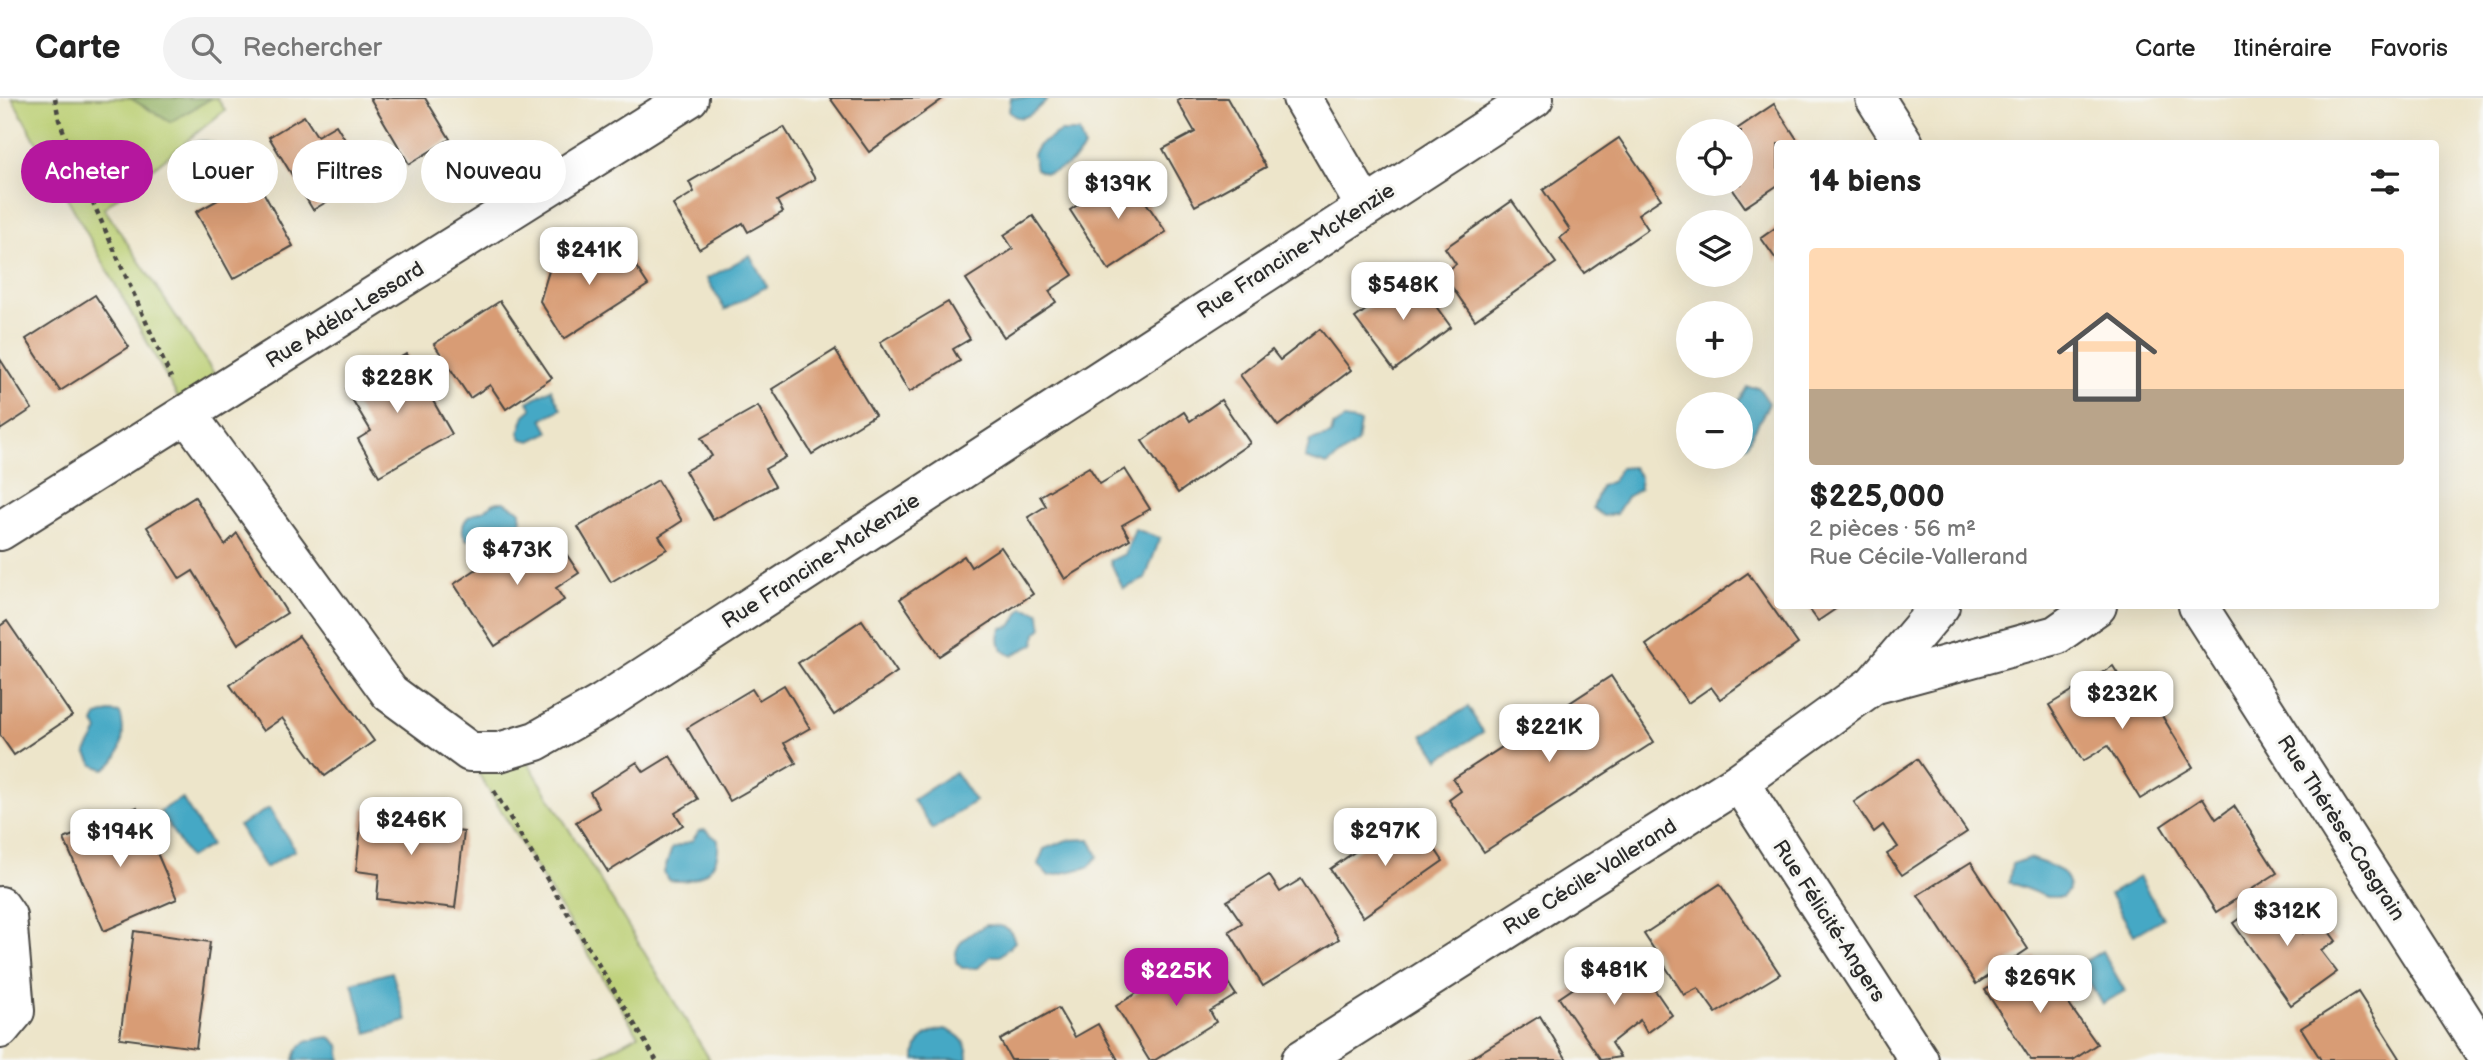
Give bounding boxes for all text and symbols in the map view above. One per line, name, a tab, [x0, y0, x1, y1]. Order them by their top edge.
search box	[163, 17, 653, 80]
text: Carte	[35, 28, 121, 68]
icon: search	[187, 29, 225, 67]
text: Rechercher	[243, 33, 382, 64]
text: Carte	[2135, 34, 2196, 63]
text: Itinéraire	[2234, 34, 2332, 63]
text: Favoris	[2370, 34, 2448, 63]
map controls	[1676, 119, 1753, 469]
button: locate	[1676, 119, 1753, 196]
chip: Acheter	[21, 140, 153, 203]
chip: Louer	[167, 140, 278, 203]
chip: Filtres	[292, 140, 407, 203]
chip: Nouveau	[421, 140, 566, 203]
pin: $139K	[1069, 162, 1167, 221]
icon: filters	[2366, 163, 2404, 201]
text: 14 biens	[1809, 164, 1921, 200]
text: $139K	[1084, 170, 1152, 198]
street label: Rue Francine-McKenzie	[1193, 178, 1399, 324]
button: layers	[1676, 210, 1753, 287]
pin: $241K	[540, 228, 638, 287]
text: $241K	[556, 236, 622, 264]
street label: Rue Adéla-Lessard	[261, 256, 429, 374]
pin: $548K	[1354, 262, 1452, 322]
text: $548K	[1367, 271, 1439, 299]
icon: home	[2044, 294, 2170, 420]
button: +	[1676, 301, 1753, 378]
pin: $228K	[348, 356, 446, 415]
text: $228K	[361, 364, 433, 392]
button: −	[1676, 392, 1753, 469]
text: $225,000	[1809, 479, 1945, 515]
street label: Rue Francine-McKenzie	[718, 488, 924, 634]
text: 2 pièces · 56 m²	[1809, 515, 1976, 543]
pin: $473K	[468, 528, 566, 587]
text: $473K	[482, 536, 552, 564]
text: Rue Cécile-Vallerand	[1809, 543, 2028, 571]
pin: $232K	[2073, 672, 2171, 731]
text: $232K	[2086, 680, 2158, 708]
pin: $221K	[1500, 704, 1598, 764]
text: $221K	[1515, 713, 1583, 741]
street label: Rue Thérèse-Casgrain	[2272, 731, 2410, 925]
pin: $246K	[362, 798, 460, 857]
text: $246K	[375, 806, 447, 834]
pin: $297K	[1336, 808, 1434, 868]
pin: $194K	[71, 810, 169, 869]
street label: Rue Cécile-Vallerand	[1499, 813, 1681, 941]
text: $297K	[1350, 817, 1420, 845]
text: $194K	[86, 818, 154, 846]
street label: Rue Félicité-Angers	[1767, 835, 1891, 1007]
pin: $312K	[2238, 888, 2336, 948]
text: $312K	[2253, 897, 2321, 925]
pin: $225K	[1127, 948, 1225, 1008]
pin: $481K	[1565, 948, 1663, 1007]
text: $481K	[1580, 956, 1648, 984]
pin: $269K	[1991, 956, 2089, 1015]
text: $225K	[1140, 957, 1212, 985]
text: $269K	[2004, 964, 2076, 992]

